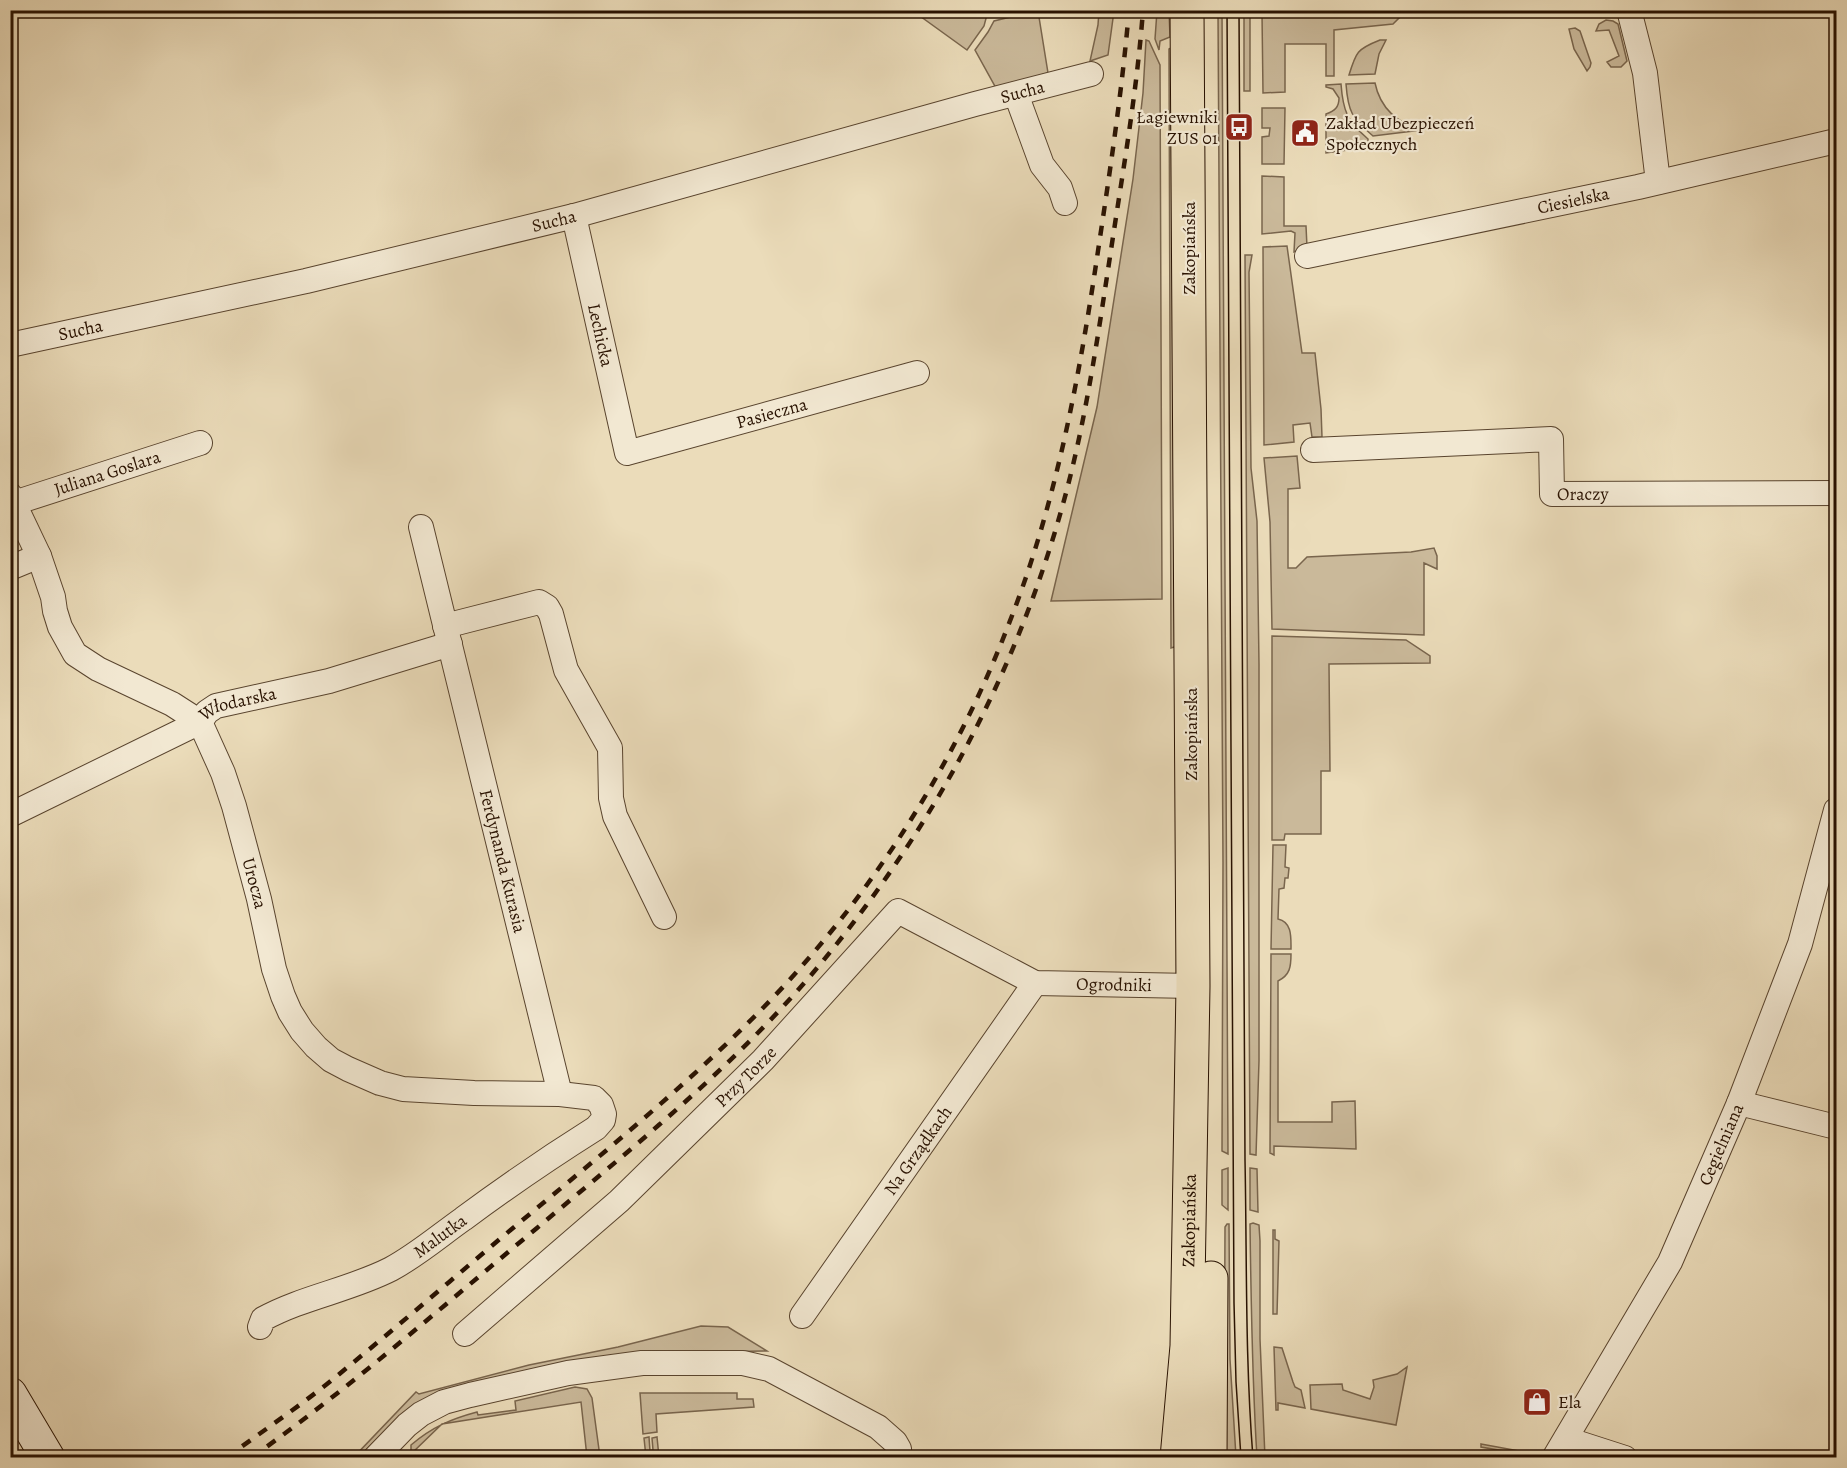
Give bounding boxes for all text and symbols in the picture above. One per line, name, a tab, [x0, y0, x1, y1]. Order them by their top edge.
street label: Sucha	[998, 74, 1048, 109]
place label: Łagiewniki ZUS 01	[1136, 105, 1218, 150]
bus stop icon: Łagiewniki ZUS 01	[1223, 111, 1255, 143]
place label: Zakład Ubezpieczeń Społecznych	[1326, 111, 1475, 156]
public building icon: Zakład Ubezpieczeń Społecznych	[1289, 117, 1321, 149]
street label: Ciesielska	[1535, 181, 1612, 220]
street label: Zakopiańska	[1177, 201, 1201, 295]
street label: Sucha	[529, 204, 579, 238]
street label: Lechicka	[582, 301, 619, 370]
street label: Sucha	[56, 313, 105, 346]
street label: Pasieczna	[734, 392, 810, 434]
street label: Juliana Goslara	[51, 444, 164, 501]
street label: Oraczy	[1557, 482, 1610, 506]
street label: Włodarska	[193, 681, 279, 727]
street label: Zakopiańska	[1179, 687, 1203, 781]
street label: Ferdynanda Kurasia	[474, 787, 532, 936]
street label: Urocza	[236, 855, 273, 912]
street label: Ogrodniki	[1076, 972, 1152, 997]
street label: Przy Torze	[710, 1041, 782, 1112]
street label: Cegielniana	[1693, 1099, 1750, 1189]
street label: Na Grządkach	[878, 1101, 958, 1200]
street label: Zakopiańska	[1176, 1173, 1202, 1267]
street label: Malutka	[408, 1208, 472, 1263]
shop icon: Ela	[1521, 1386, 1553, 1418]
place label: Ela	[1558, 1390, 1582, 1414]

